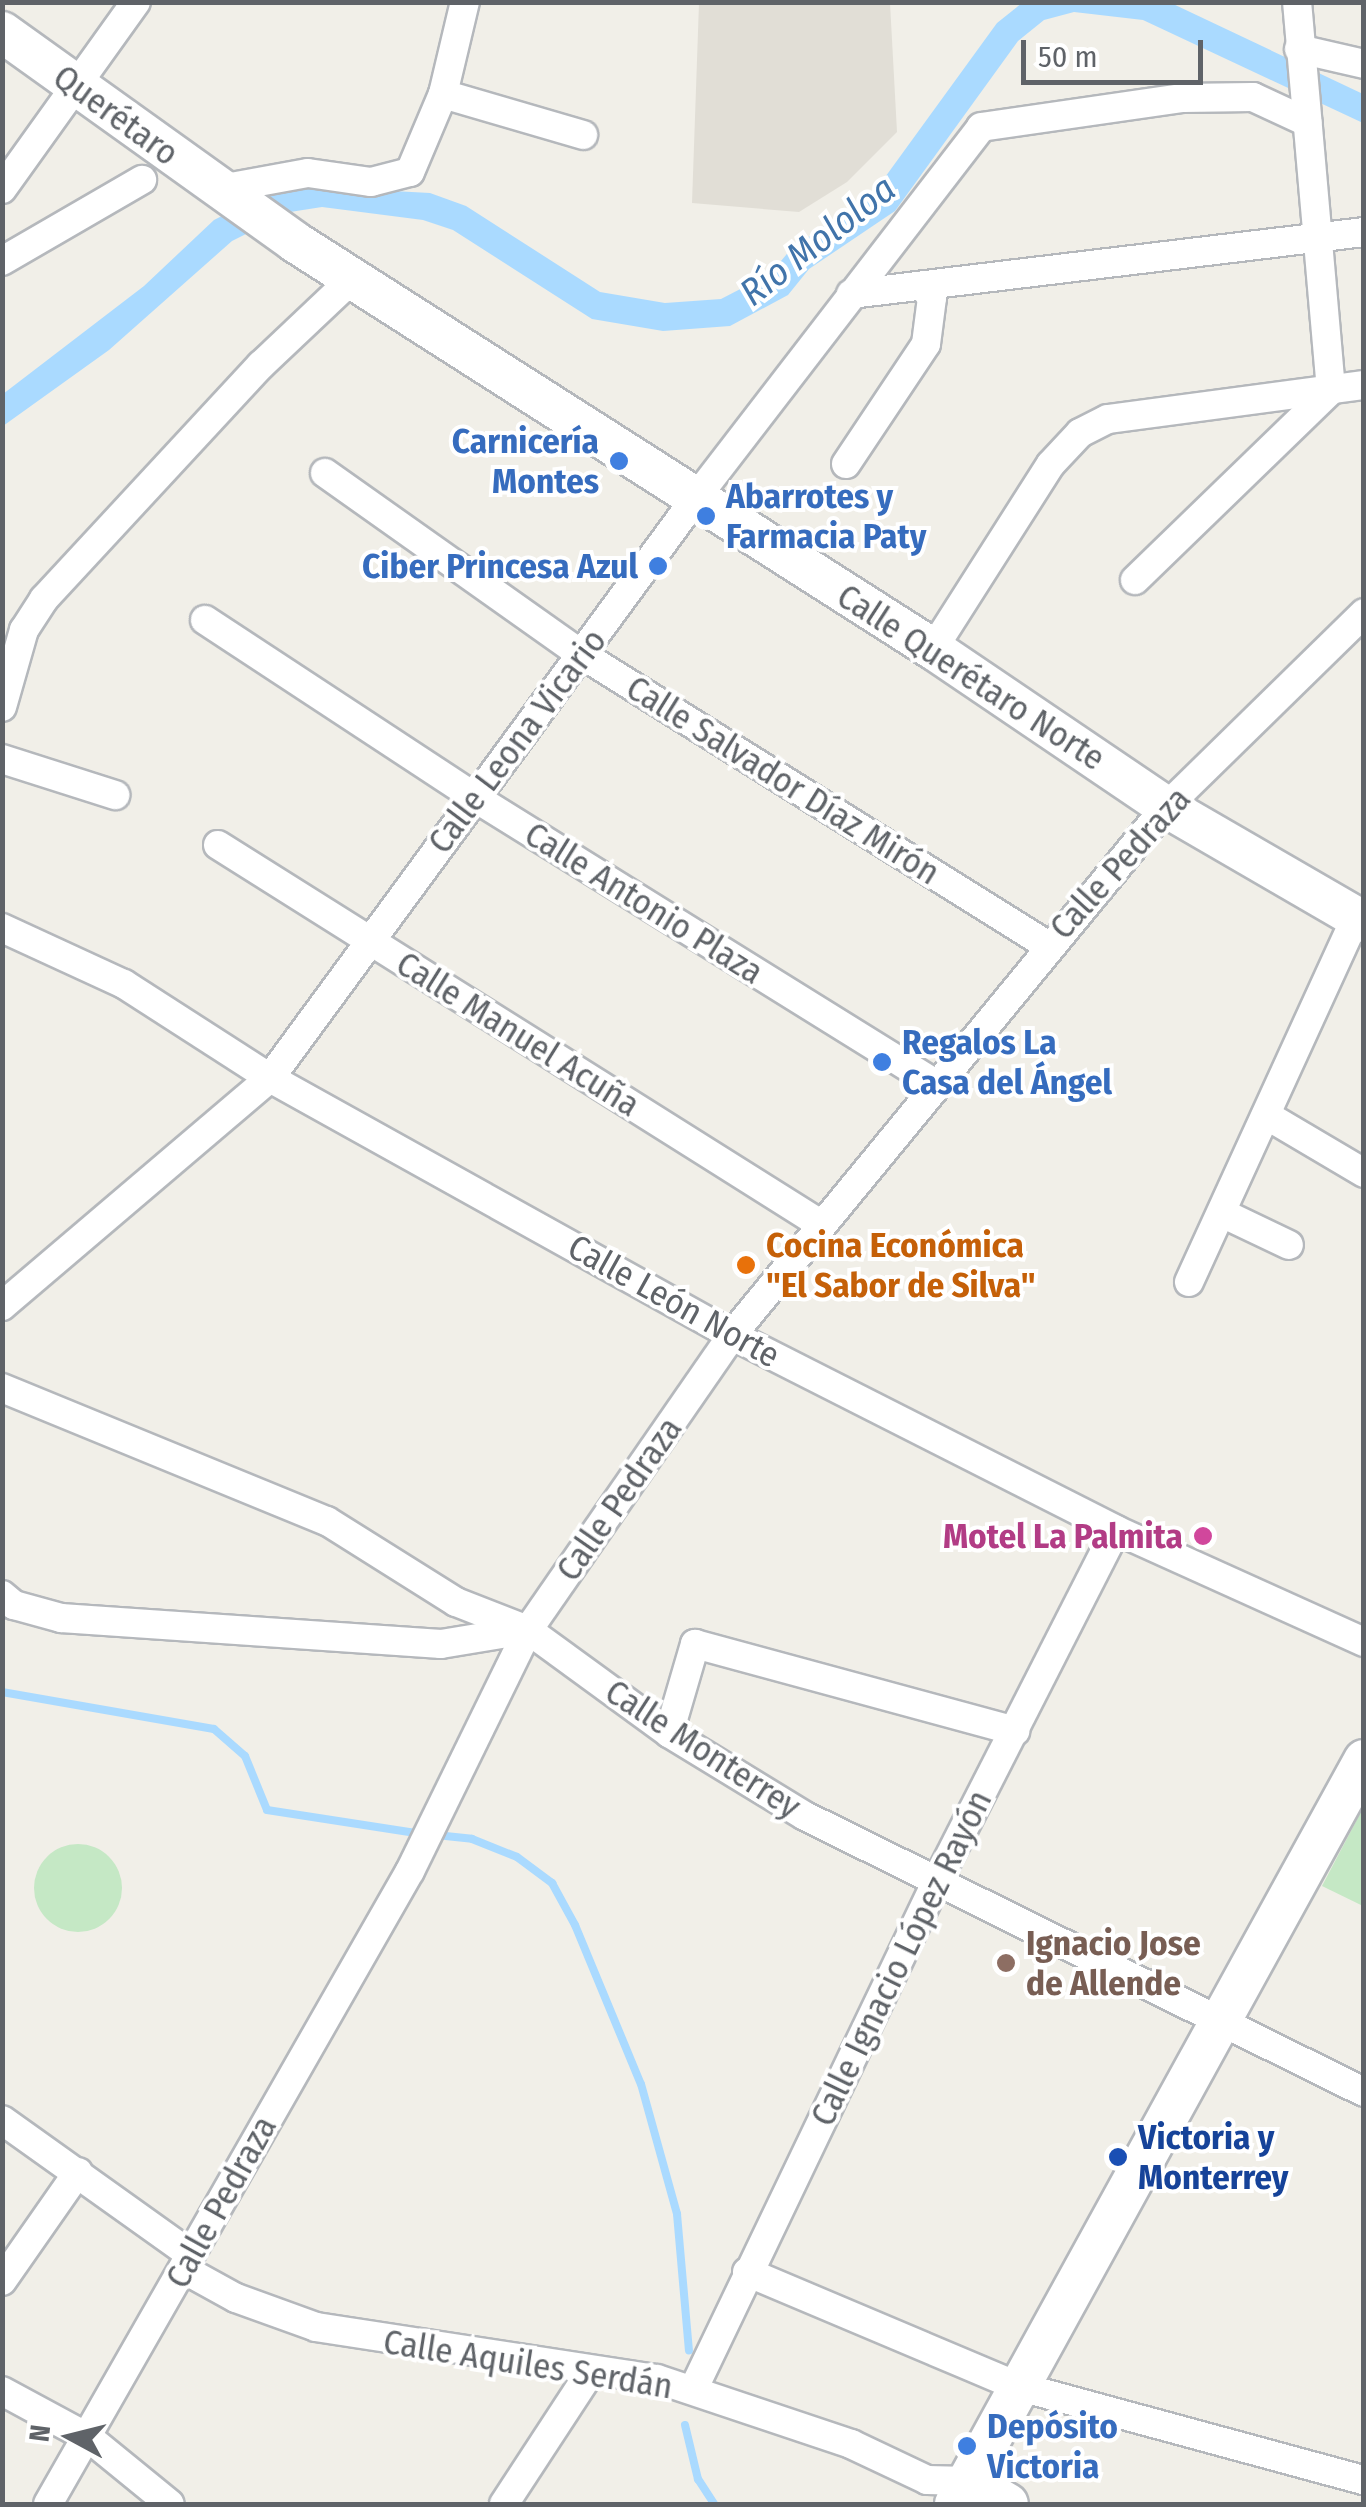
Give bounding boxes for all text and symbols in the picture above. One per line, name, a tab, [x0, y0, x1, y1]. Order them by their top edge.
scale bar	[1026, 20, 1208, 82]
text: 50 m	[1038, 39, 1098, 75]
street label: Querétaro	[45, 56, 187, 174]
water label: Río Mololoa	[731, 166, 905, 316]
place label: Carnicería Montes	[452, 420, 599, 502]
marker: Carnicería Montes	[608, 450, 630, 472]
place label: Abarrotes y Farmacia Paty	[726, 475, 926, 557]
marker: Abarrotes y Farmacia Paty	[695, 505, 717, 527]
place label: Ciber Princesa Azul	[362, 545, 638, 587]
marker: Ciber Princesa Azul	[647, 555, 669, 577]
street label: Calle Querétaro Norte	[829, 575, 1113, 779]
street label: Calle Leona Vicario	[419, 620, 615, 862]
street label: Calle Salvador Díaz Mirón	[619, 667, 947, 893]
street label: Calle Pedraza	[1041, 778, 1199, 948]
street label: Calle Antonio Plaza	[517, 813, 771, 993]
street label: Calle Manuel Acuña	[389, 942, 647, 1126]
place label: Regalos La Casa del Ángel	[902, 1021, 1112, 1103]
marker: Regalos La Casa del Ángel	[871, 1051, 893, 1073]
place label: Cocina Económica "El Sabor de Silva"	[766, 1224, 1036, 1306]
street label: Calle León Norte	[561, 1226, 787, 1376]
marker: Cocina Económica "El Sabor de Silva"	[735, 1254, 757, 1276]
street label: Calle Pedraza	[547, 1409, 691, 1589]
place label: Motel La Palmita	[943, 1515, 1183, 1557]
marker: Motel La Palmita	[1192, 1525, 1214, 1547]
street label: Calle Monterrey	[598, 1670, 808, 1828]
street label: Calle Ignacio López Rayón	[801, 1783, 1001, 2133]
place label: Ignacio Jose de Allende	[1026, 1922, 1201, 2004]
marker: Ignacio Jose de Allende	[995, 1952, 1017, 1974]
street label: Calle Pedraza	[157, 2109, 285, 2295]
place label: Victoria y Monterrey	[1138, 2116, 1288, 2198]
marker: Victoria y Monterrey	[1107, 2146, 1129, 2168]
street label: Calle Aquiles Serdán	[380, 2320, 676, 2408]
north arrow	[20, 2387, 120, 2487]
place label: Depósito Victoria	[987, 2405, 1118, 2487]
text: N	[22, 2423, 57, 2444]
marker: Depósito Victoria	[956, 2435, 978, 2457]

